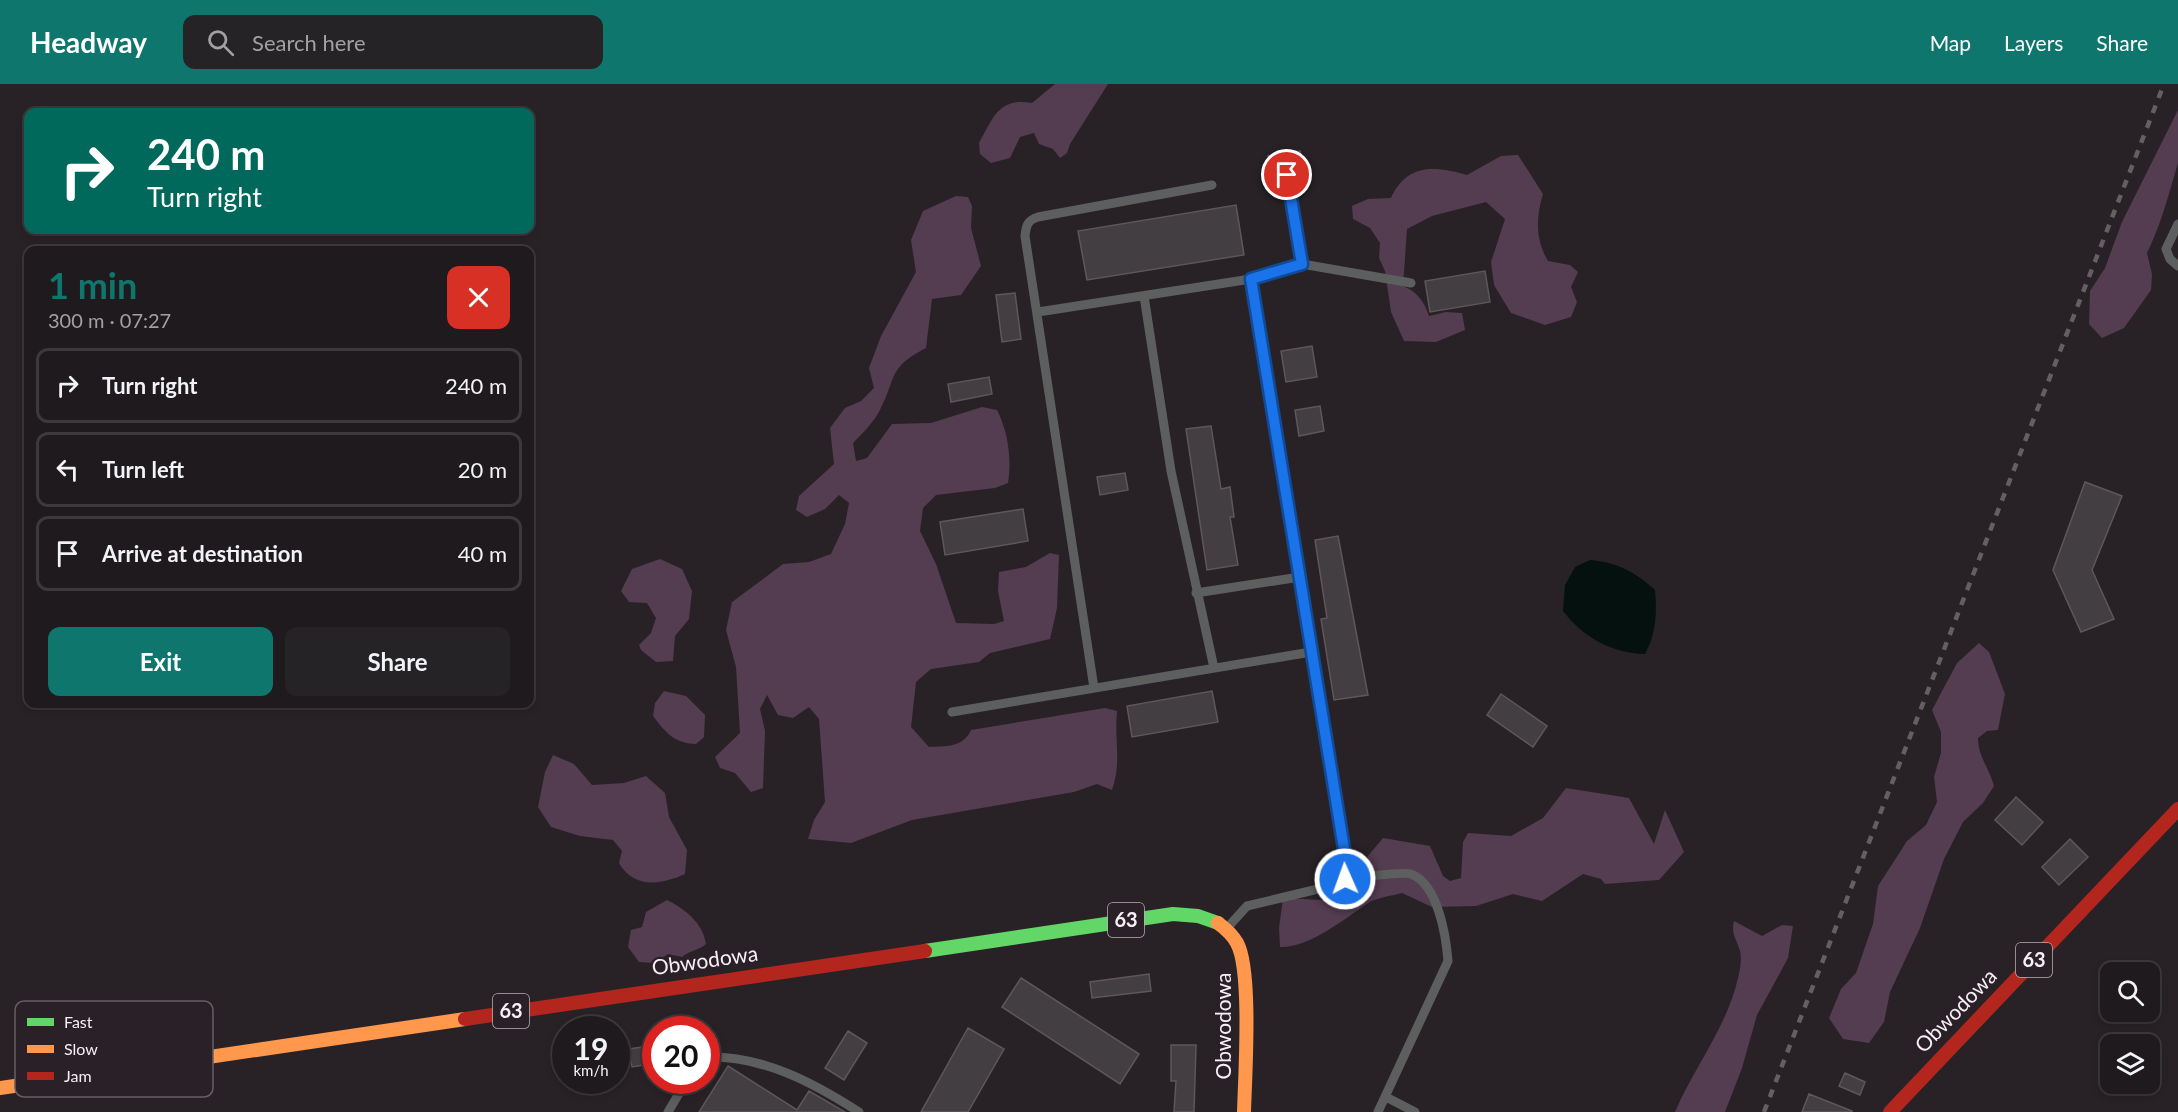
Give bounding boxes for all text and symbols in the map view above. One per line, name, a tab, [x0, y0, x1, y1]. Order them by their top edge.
search box	[183, 15, 603, 69]
text: Headway	[30, 25, 147, 59]
icon: search	[204, 26, 237, 59]
text: Search here	[252, 29, 366, 56]
text: Map	[1930, 30, 1971, 55]
text: Layers	[2004, 30, 2063, 55]
text: Share	[2096, 30, 2148, 55]
text: 240 m	[147, 129, 265, 179]
icon: right	[48, 132, 126, 210]
pin	[1261, 149, 1312, 200]
icon: arrive	[1270, 158, 1303, 191]
text: Turn right	[147, 180, 262, 213]
text: 1 min	[48, 263, 137, 307]
button: close	[447, 266, 510, 329]
text: 300 m · 07:27	[48, 308, 171, 332]
icon: right	[51, 369, 84, 402]
text: Turn right	[102, 372, 197, 399]
text: 240 m	[445, 372, 507, 399]
icon: left	[51, 453, 84, 486]
text: Turn left	[102, 456, 184, 483]
text: 20 m	[458, 456, 507, 483]
icon: arrive	[51, 537, 84, 570]
text: Arrive at destination	[102, 540, 303, 567]
text: 40 m	[458, 540, 507, 567]
button: Exit	[48, 627, 273, 696]
button: Share	[285, 627, 510, 696]
position arrow	[1313, 847, 1377, 911]
road number: 63	[1108, 903, 1144, 937]
street label: Obwodowa	[650, 940, 759, 979]
road number: 63	[2016, 943, 2052, 977]
map controls	[2100, 962, 2160, 1094]
button: search	[2100, 962, 2160, 1022]
street label: Obwodowa	[1909, 963, 2001, 1057]
street label: Obwodowa	[1210, 973, 1235, 1079]
road number: 63	[493, 994, 529, 1028]
legend	[15, 1001, 213, 1097]
text: Fast	[64, 1012, 93, 1031]
speed limit sign: 20	[642, 1016, 720, 1094]
text: 19	[574, 1030, 608, 1066]
button: layers	[2100, 1034, 2160, 1094]
text: Slow	[64, 1039, 98, 1058]
text: km/h	[573, 1061, 609, 1079]
text: Jam	[64, 1066, 92, 1085]

